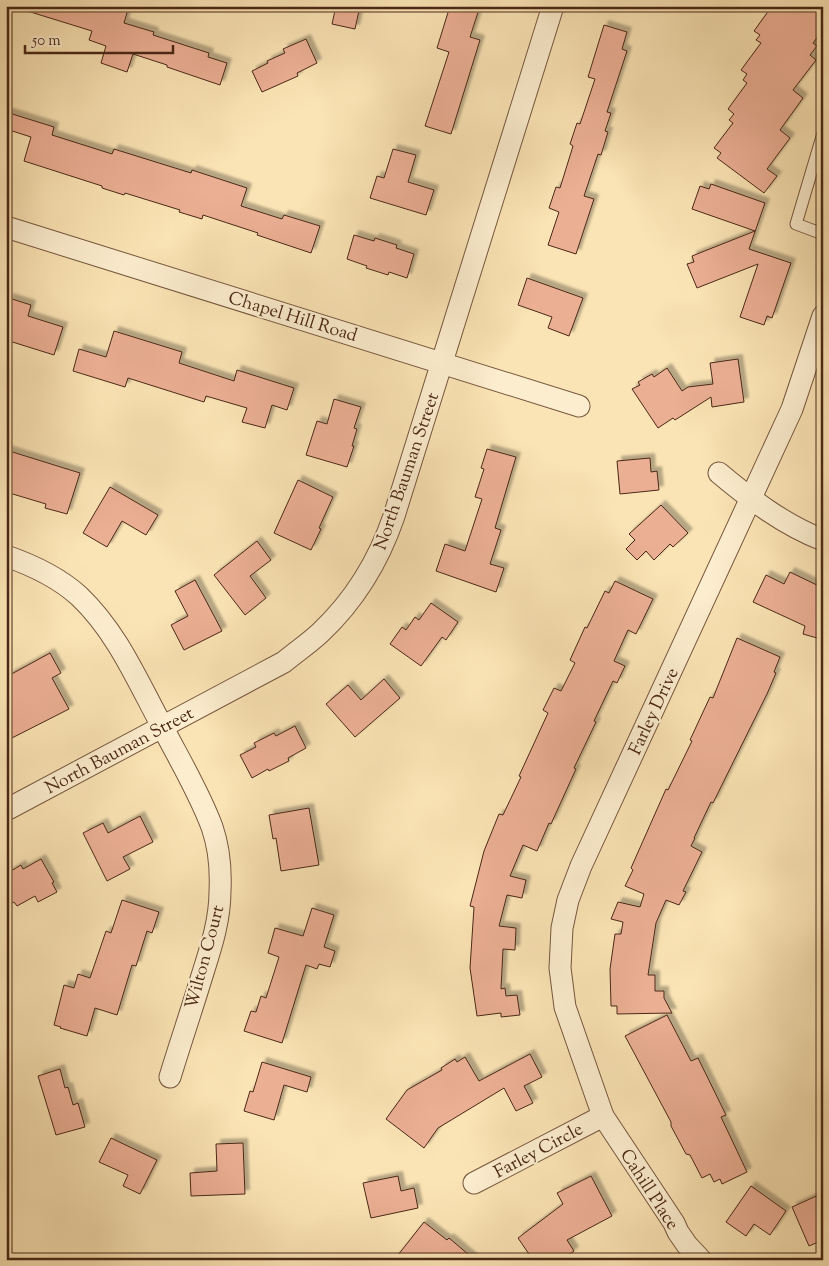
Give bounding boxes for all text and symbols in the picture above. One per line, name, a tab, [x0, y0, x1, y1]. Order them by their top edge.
scale bar	[25, 22, 172, 54]
text: 50 m	[31, 31, 61, 52]
street label: Chapel Hill Road	[225, 286, 360, 350]
street label: North Bauman Street	[369, 389, 447, 554]
street label: Farley Drive	[623, 664, 686, 760]
street label: North Bauman Street	[41, 702, 199, 802]
street label: Wilton Court	[180, 903, 232, 1012]
street label: Farley Circle	[490, 1117, 588, 1186]
street label: Cahill Place	[612, 1144, 684, 1236]

